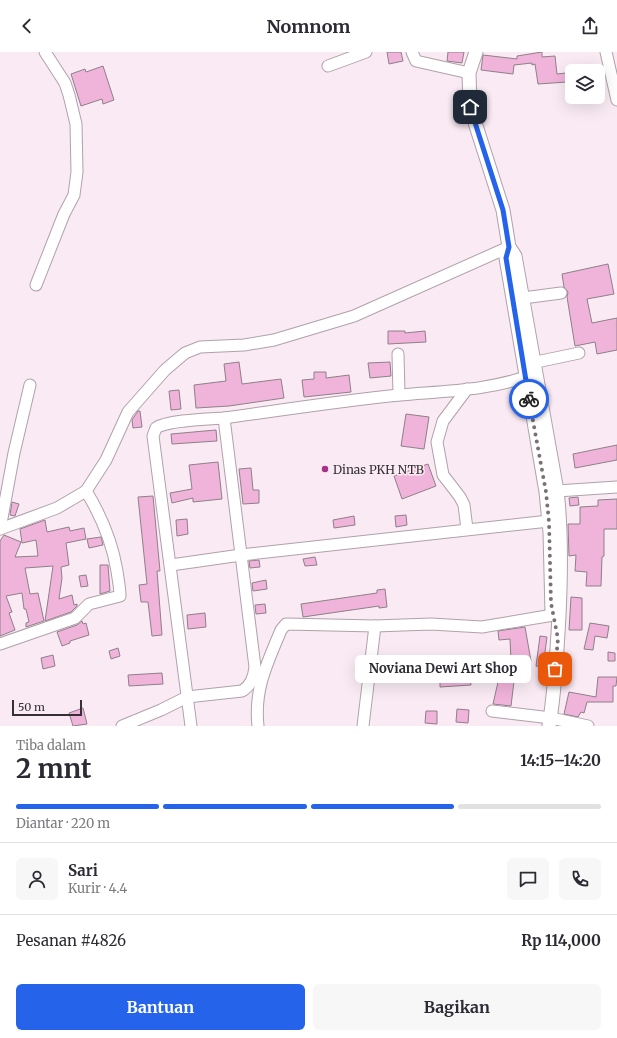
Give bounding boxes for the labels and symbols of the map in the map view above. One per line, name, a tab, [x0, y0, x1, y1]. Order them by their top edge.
pin	[453, 90, 487, 124]
courier	[509, 379, 549, 419]
place label: Dinas PKH NTB	[333, 462, 424, 477]
marker: Dinas PKH NTB	[320, 464, 330, 474]
pin	[538, 652, 572, 686]
callout: Noviana Dewi Art Shop	[355, 655, 531, 683]
scale bar	[12, 698, 82, 717]

